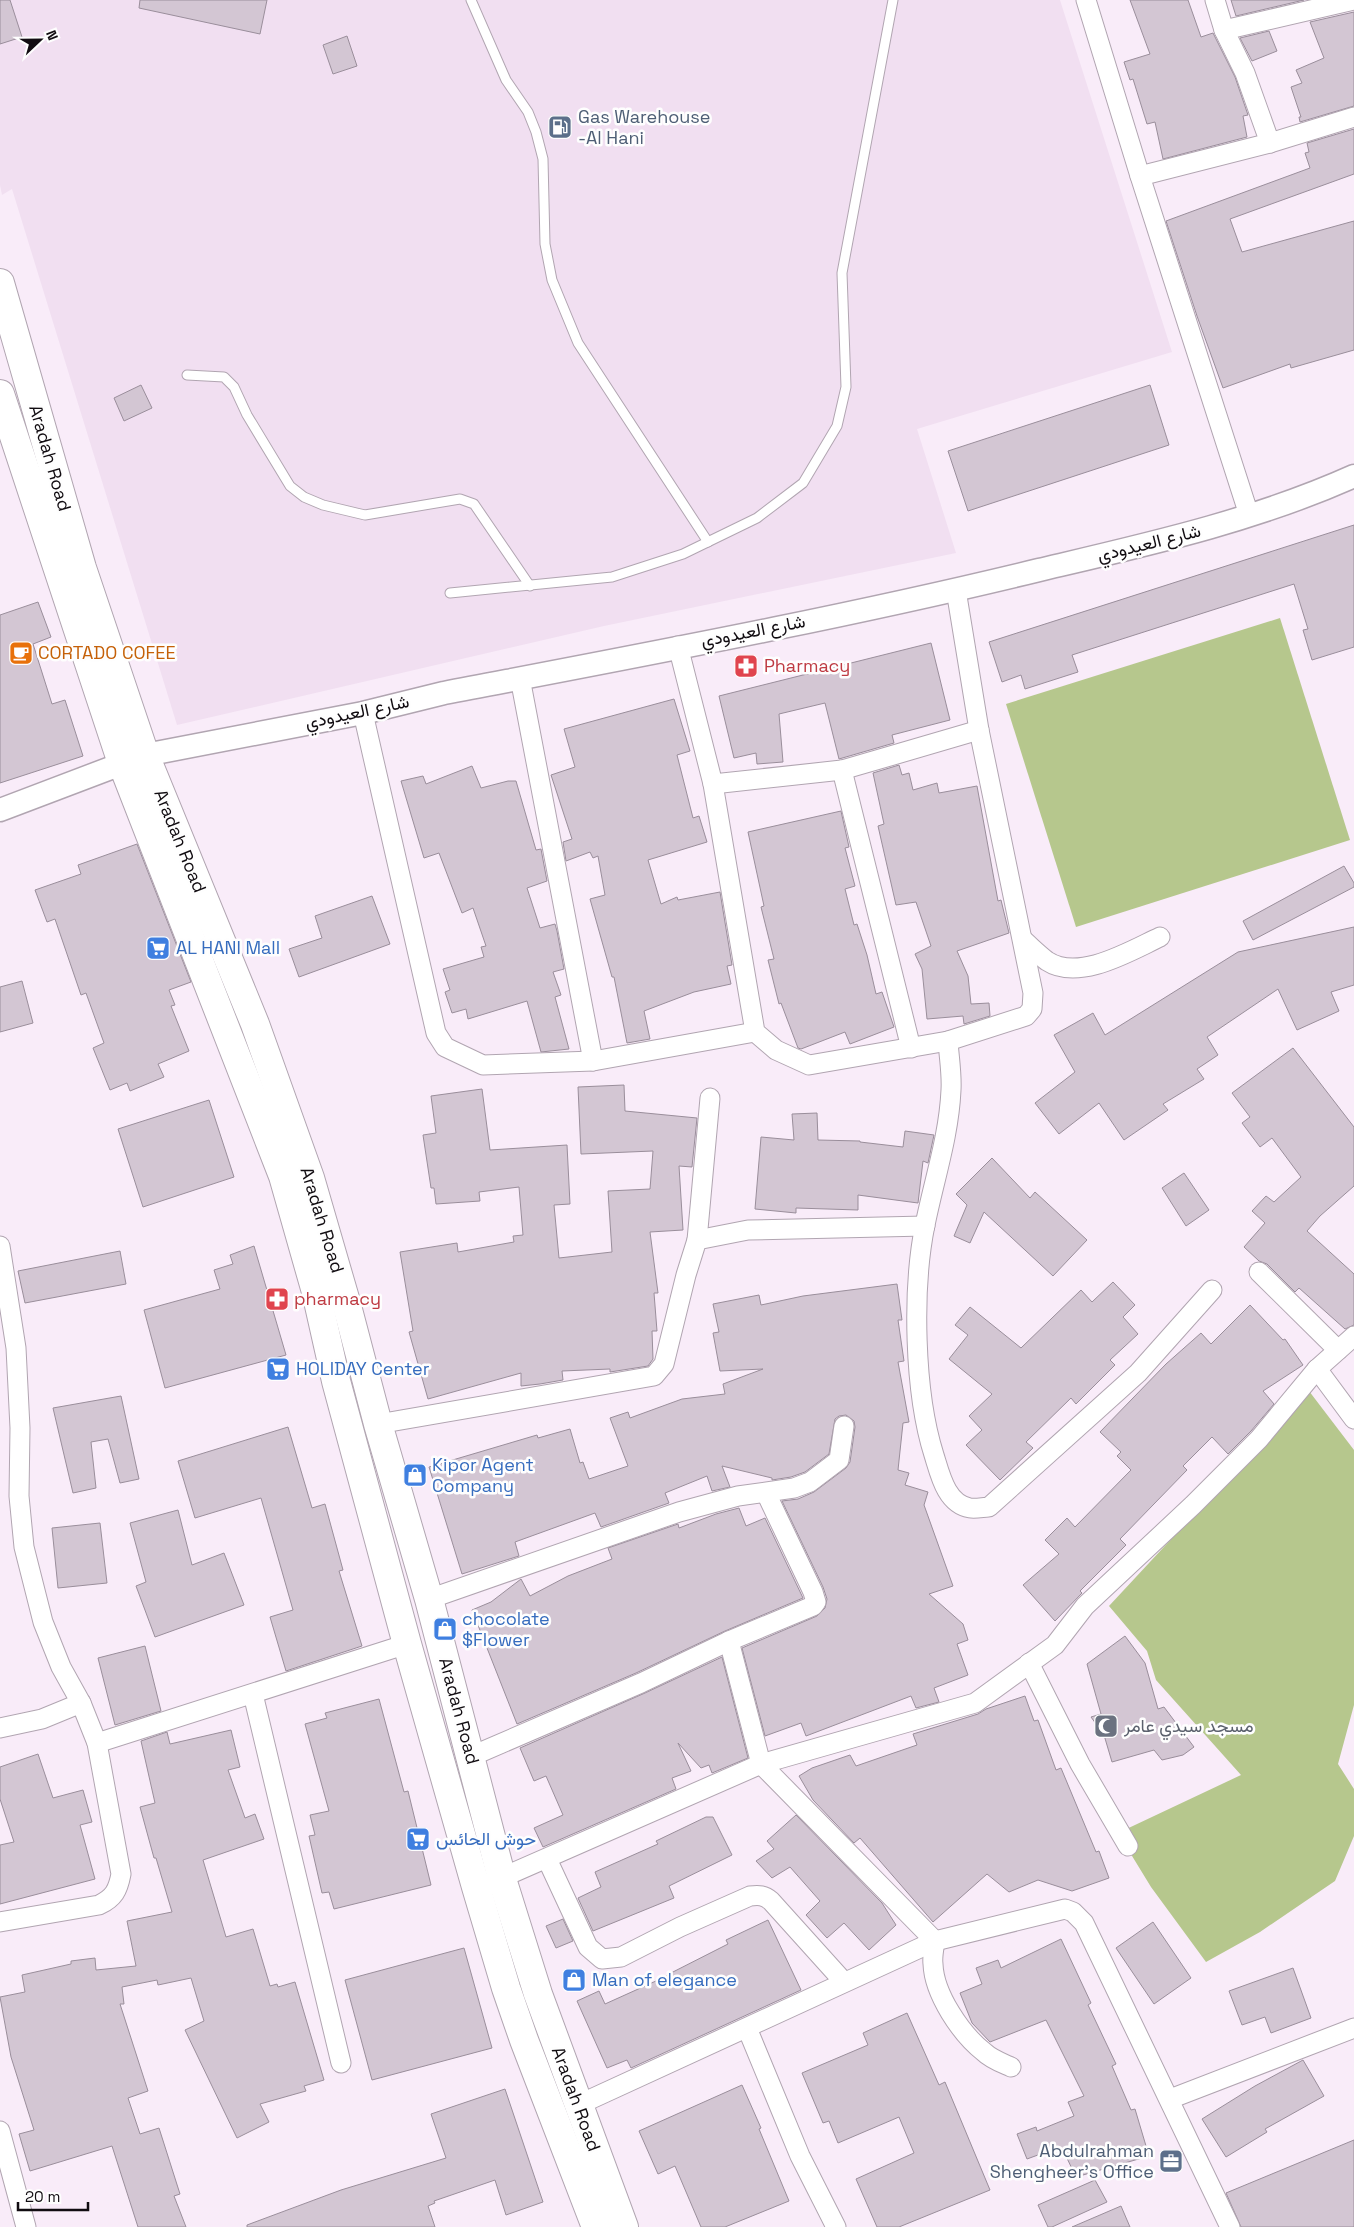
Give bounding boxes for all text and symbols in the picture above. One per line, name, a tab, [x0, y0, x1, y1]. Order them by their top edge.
north arrow	[15, 15, 65, 65]
text: N	[42, 27, 62, 43]
place label: Gas Warehouse -Al Hani	[578, 105, 711, 149]
fuel station icon: Gas Warehouse -Al Hani	[547, 114, 573, 140]
street label: Aradah Road	[24, 402, 77, 514]
street label: شارع العيدودي	[1095, 519, 1204, 570]
street label: شارع العيدودي	[699, 609, 808, 656]
cafe icon: CORTADO COFEE	[8, 640, 34, 666]
place label: CORTADO COFEE	[38, 641, 176, 664]
pharmacy icon: Pharmacy	[733, 653, 759, 679]
place label: Pharmacy	[764, 654, 850, 677]
street label: شارع العيدودي	[303, 689, 412, 738]
street label: Aradah Road	[149, 786, 212, 896]
supermarket icon: AL HANI Mall	[145, 935, 171, 961]
place label: AL HANI Mall	[176, 936, 280, 959]
street label: Aradah Road	[295, 1164, 350, 1276]
pharmacy icon: pharmacy	[264, 1286, 290, 1312]
place label: pharmacy	[294, 1287, 381, 1310]
supermarket icon: HOLIDAY Center	[265, 1356, 291, 1382]
place label: HOLIDAY Center	[296, 1357, 430, 1380]
place label: Kipor Agent Company	[432, 1453, 534, 1497]
shop icon: Kipor Agent Company	[402, 1462, 428, 1488]
place label: chocolate $Flower	[462, 1607, 550, 1651]
shop icon: chocolate $Flower	[432, 1616, 458, 1642]
street label: Aradah Road	[434, 1655, 485, 1767]
mosque icon: مسجد سيدي عامر	[1093, 1713, 1119, 1739]
place label: مسجد سيدي عامر	[1123, 1714, 1254, 1741]
supermarket icon: حوش الحائس	[405, 1826, 431, 1852]
place label: حوش الحائس	[436, 1827, 536, 1850]
shop icon: Man of elegance	[561, 1967, 587, 1993]
place label: Man of elegance	[592, 1968, 737, 1991]
street label: Aradah Road	[547, 2043, 606, 2154]
place label: Abdulrahman Shengheer's Office	[990, 2139, 1154, 2183]
office icon: Abdulrahman Shengheer's Office	[1158, 2148, 1184, 2174]
scale bar	[18, 2180, 88, 2212]
text: 20 m	[25, 2187, 60, 2206]

